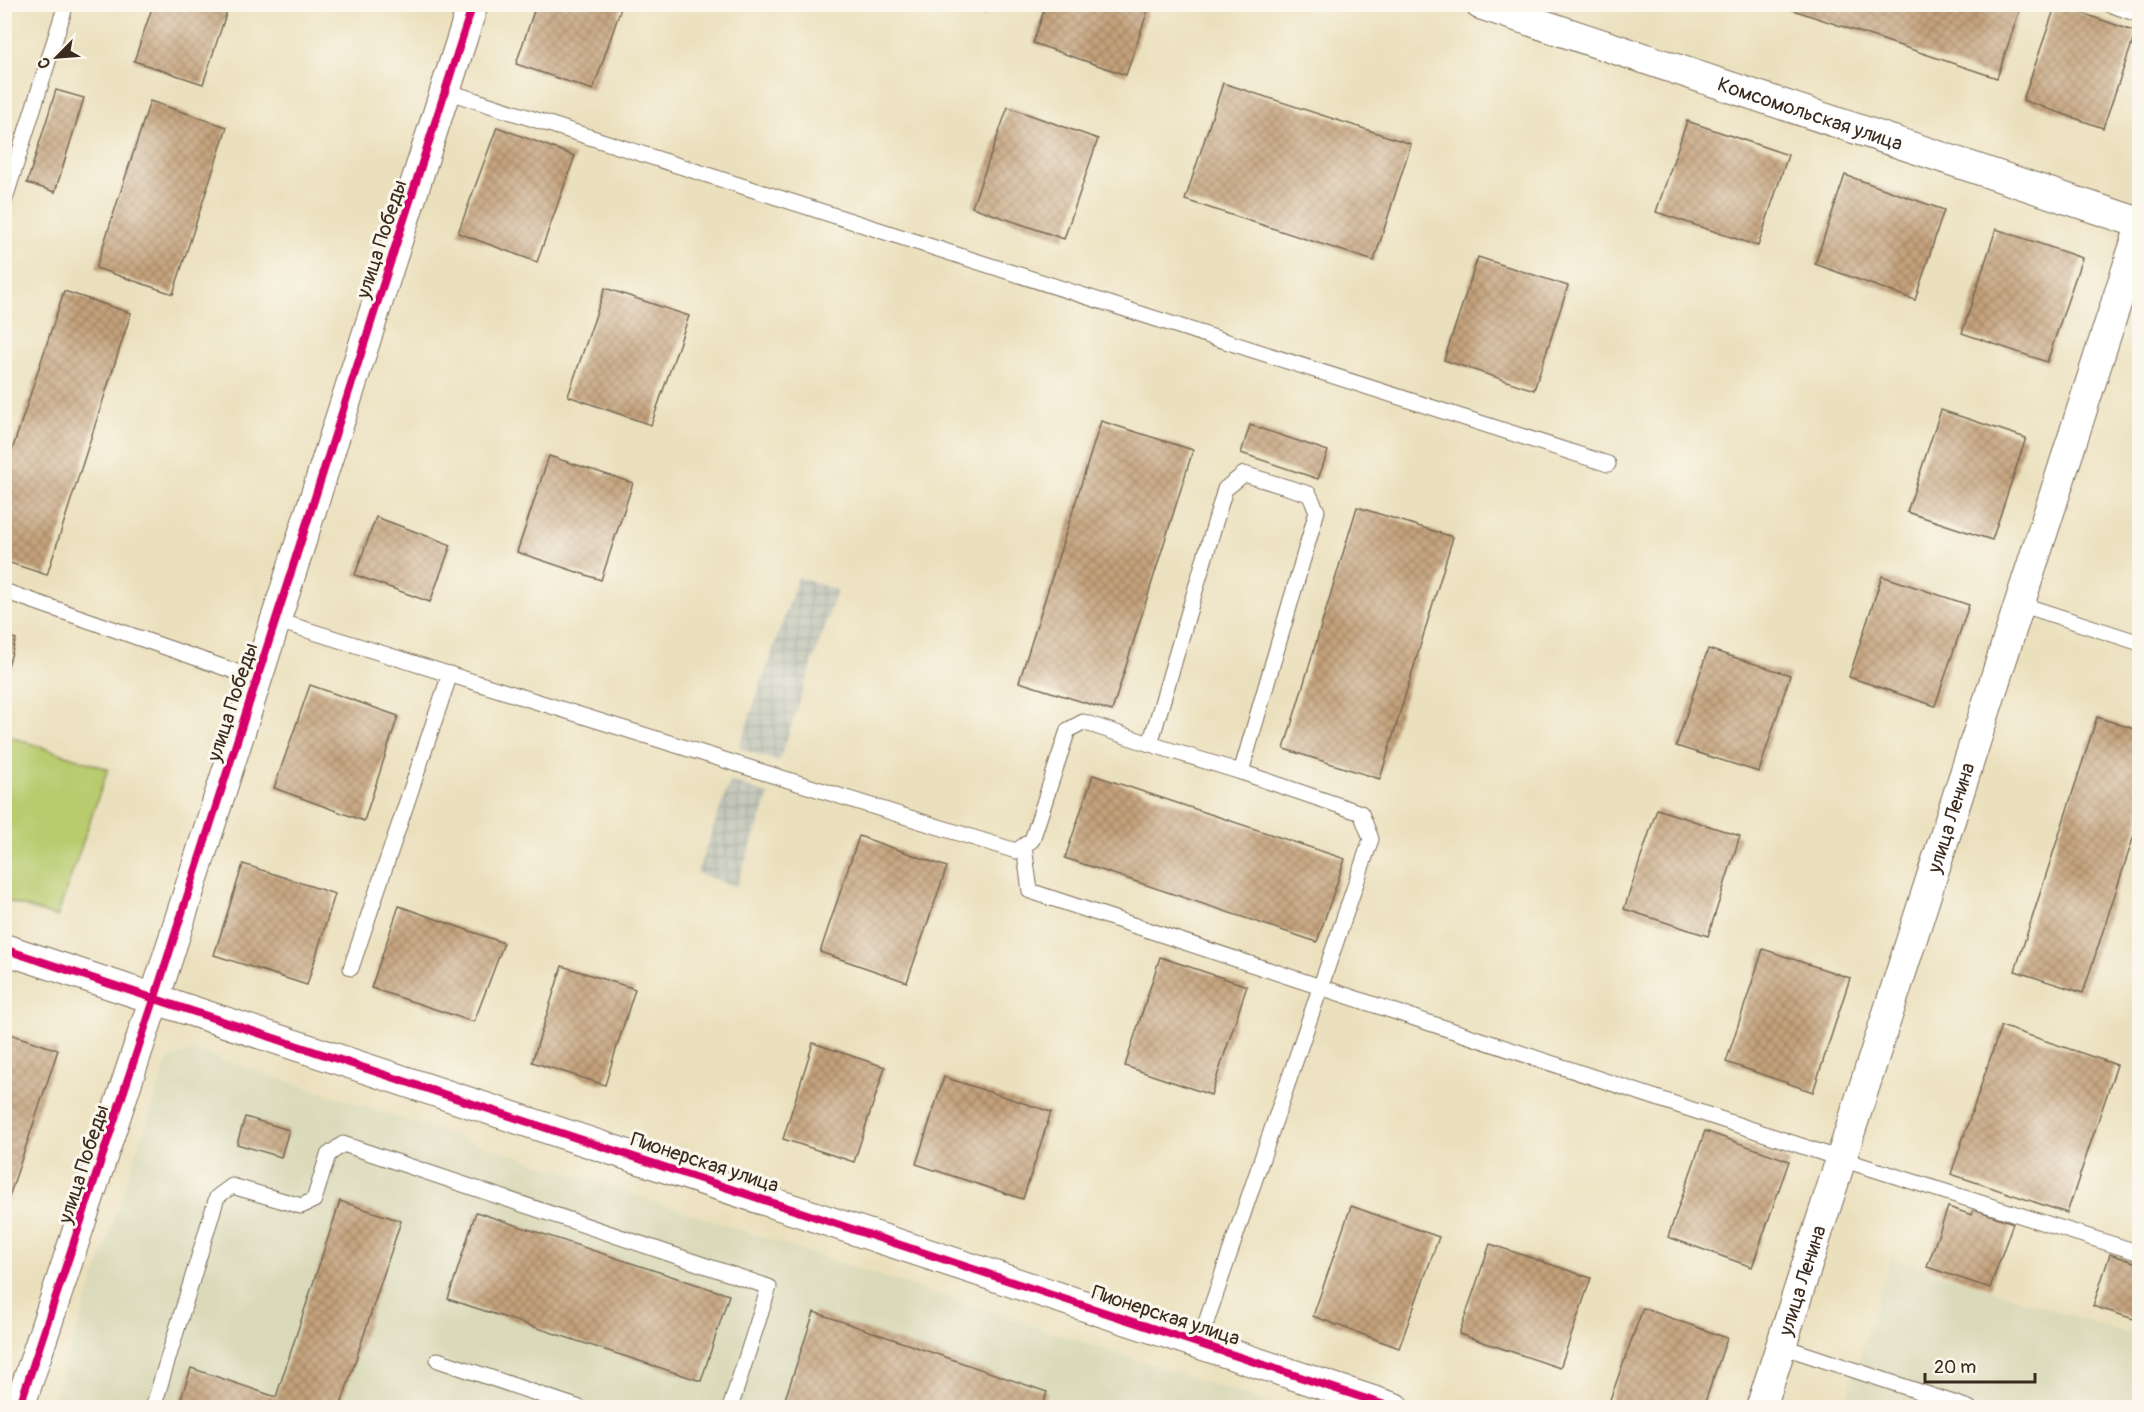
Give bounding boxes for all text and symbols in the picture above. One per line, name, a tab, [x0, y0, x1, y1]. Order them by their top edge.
north arrow	[27, 27, 87, 87]
text: С	[33, 54, 55, 72]
street label: Комсомольская улица	[1714, 72, 1906, 156]
street label: улица Победы	[350, 177, 412, 303]
street label: улица Победы	[201, 640, 263, 766]
street label: улица Ленина	[1922, 760, 1981, 877]
street label: улица Победы	[52, 1102, 114, 1228]
street label: Пионерская улица	[628, 1127, 782, 1198]
street label: улица Ленина	[1773, 1222, 1832, 1340]
street label: Пионерская улица	[1089, 1280, 1243, 1351]
scale bar	[1925, 1346, 2034, 1384]
text: 20 m	[1934, 1356, 1976, 1379]

